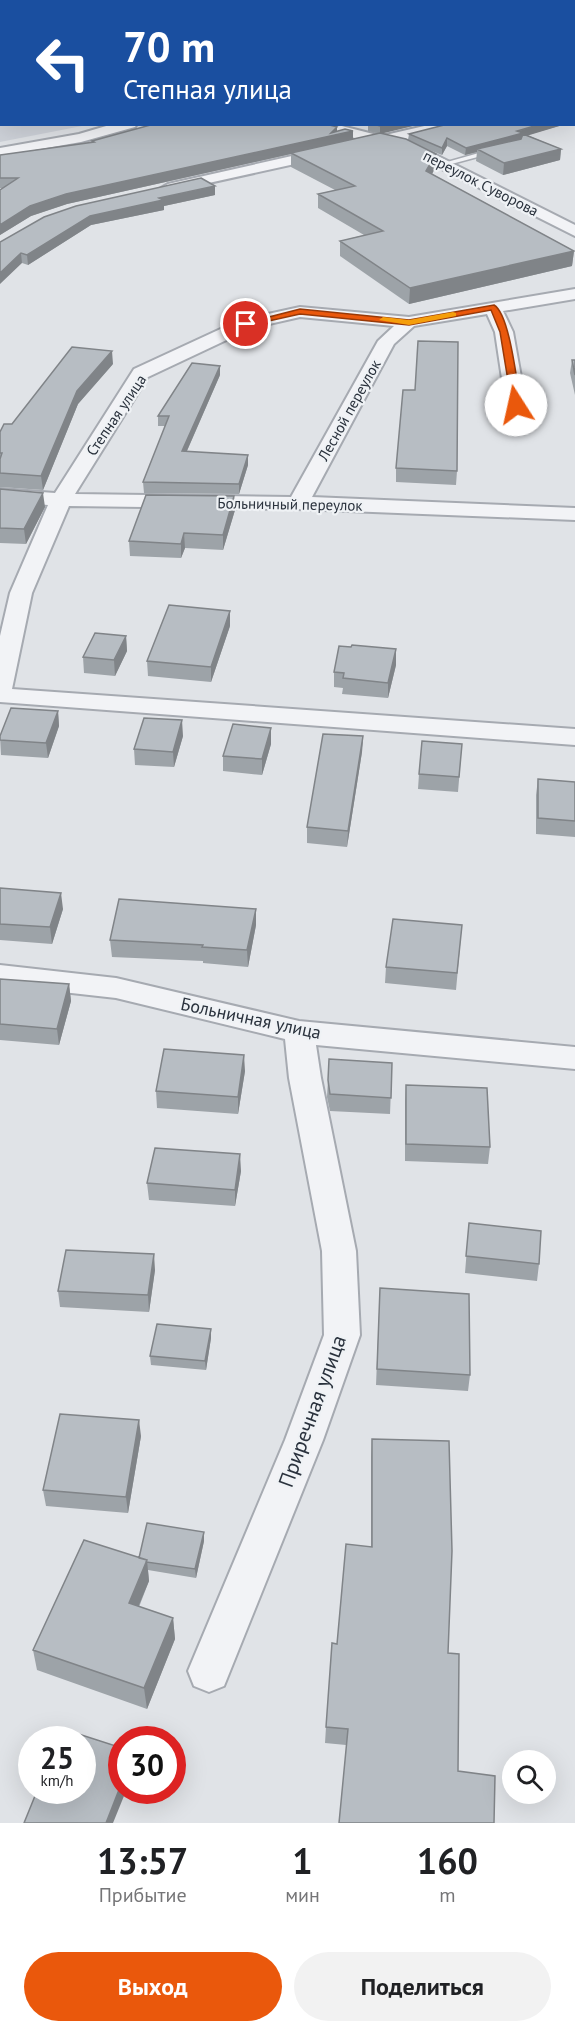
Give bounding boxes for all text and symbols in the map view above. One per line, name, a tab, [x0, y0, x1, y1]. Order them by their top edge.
text: 70 m	[123, 19, 215, 74]
icon: left	[24, 24, 102, 102]
text: Степная улица	[123, 72, 292, 106]
street label: переулок Суворова	[420, 146, 542, 220]
pin	[220, 298, 271, 349]
icon: arrive	[229, 307, 262, 340]
street label: Лесной переулок	[313, 355, 385, 465]
street label: Степная улица	[82, 371, 150, 459]
position arrow	[484, 373, 548, 437]
street label: Больничный переулок	[217, 493, 364, 515]
street label: Больничная улица	[179, 992, 323, 1044]
street label: Приречная улица	[272, 1331, 352, 1491]
speed limit sign: 30	[108, 1726, 186, 1804]
text: 25	[40, 1738, 74, 1777]
map controls	[502, 1750, 556, 1804]
button: search	[502, 1750, 556, 1804]
text: km/h	[41, 1771, 73, 1790]
text: 13:57	[97, 1837, 188, 1884]
text: 1	[292, 1837, 313, 1884]
text: 160	[417, 1837, 478, 1884]
text: Прибытие	[99, 1882, 187, 1908]
text: мин	[285, 1882, 320, 1908]
text: m	[439, 1882, 456, 1908]
button: Выход	[24, 1952, 282, 2021]
button: Поделиться	[294, 1952, 551, 2021]

